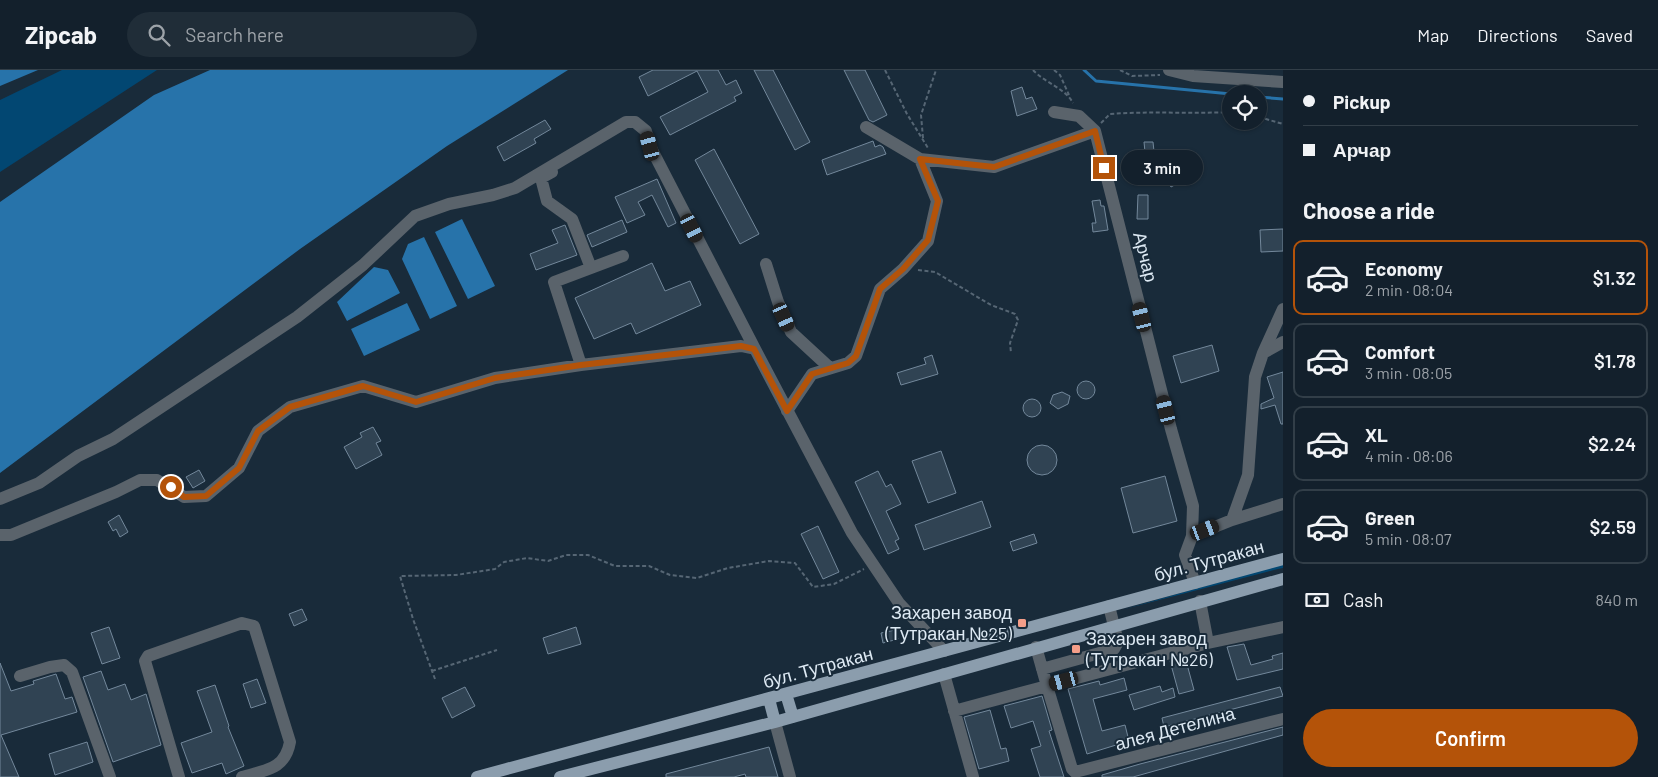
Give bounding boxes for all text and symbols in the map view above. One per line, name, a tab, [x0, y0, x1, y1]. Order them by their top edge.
search box	[127, 12, 477, 57]
text: Zipcab	[25, 20, 97, 49]
icon: search	[145, 21, 173, 49]
text: Search here	[185, 23, 284, 46]
text: Map	[1417, 24, 1449, 46]
text: Directions	[1477, 24, 1558, 46]
text: Saved	[1586, 24, 1633, 46]
map controls	[1222, 85, 1267, 130]
button: locate	[1222, 85, 1267, 130]
text: Pickup	[1333, 90, 1391, 113]
car	[638, 130, 661, 162]
text: Арчар	[1333, 138, 1391, 161]
callout: 3 min	[1122, 150, 1204, 186]
route end	[1093, 157, 1115, 179]
text: 3 min	[1143, 158, 1181, 177]
text: Choose a ride	[1303, 197, 1435, 223]
car	[678, 211, 705, 245]
street label: Арчар	[1129, 229, 1163, 284]
icon: car	[1305, 255, 1350, 300]
text: Economy	[1365, 257, 1443, 280]
text: $1.32	[1593, 266, 1636, 289]
text: 2 min · 08:04	[1365, 280, 1453, 299]
car	[771, 300, 796, 334]
car	[1131, 301, 1152, 333]
icon: car	[1305, 338, 1350, 383]
text: Comfort	[1365, 340, 1435, 363]
text: $1.78	[1594, 349, 1636, 372]
text: 3 min · 08:05	[1365, 363, 1452, 382]
car	[1155, 394, 1176, 426]
icon: car	[1305, 421, 1350, 466]
text: XL	[1365, 423, 1388, 446]
text: $2.24	[1588, 432, 1636, 455]
text: 4 min · 08:06	[1365, 446, 1453, 465]
route start	[160, 476, 182, 498]
icon: car	[1305, 504, 1350, 549]
text: Green	[1365, 506, 1415, 529]
text: $2.59	[1589, 515, 1636, 538]
car	[1188, 518, 1221, 542]
text: 5 min · 08:07	[1365, 529, 1452, 548]
street label: бул. Тутракан	[1151, 535, 1266, 585]
icon: cash	[1303, 586, 1331, 614]
text: Cash	[1343, 588, 1384, 611]
text: 840 m	[1595, 590, 1638, 609]
place label: Захарен завод (Тутракан №25)	[884, 601, 1012, 644]
marker: Захарен завод (Тутракан №25)	[1016, 617, 1028, 629]
place label: Захарен завод (Тутракан №26)	[1085, 627, 1213, 670]
street label: бул. Тутракан	[760, 642, 875, 692]
marker: Захарен завод (Тутракан №26)	[1070, 643, 1082, 655]
car	[1047, 670, 1080, 692]
street label: алея Детелина	[1112, 701, 1238, 755]
button: Confirm	[1303, 709, 1638, 767]

